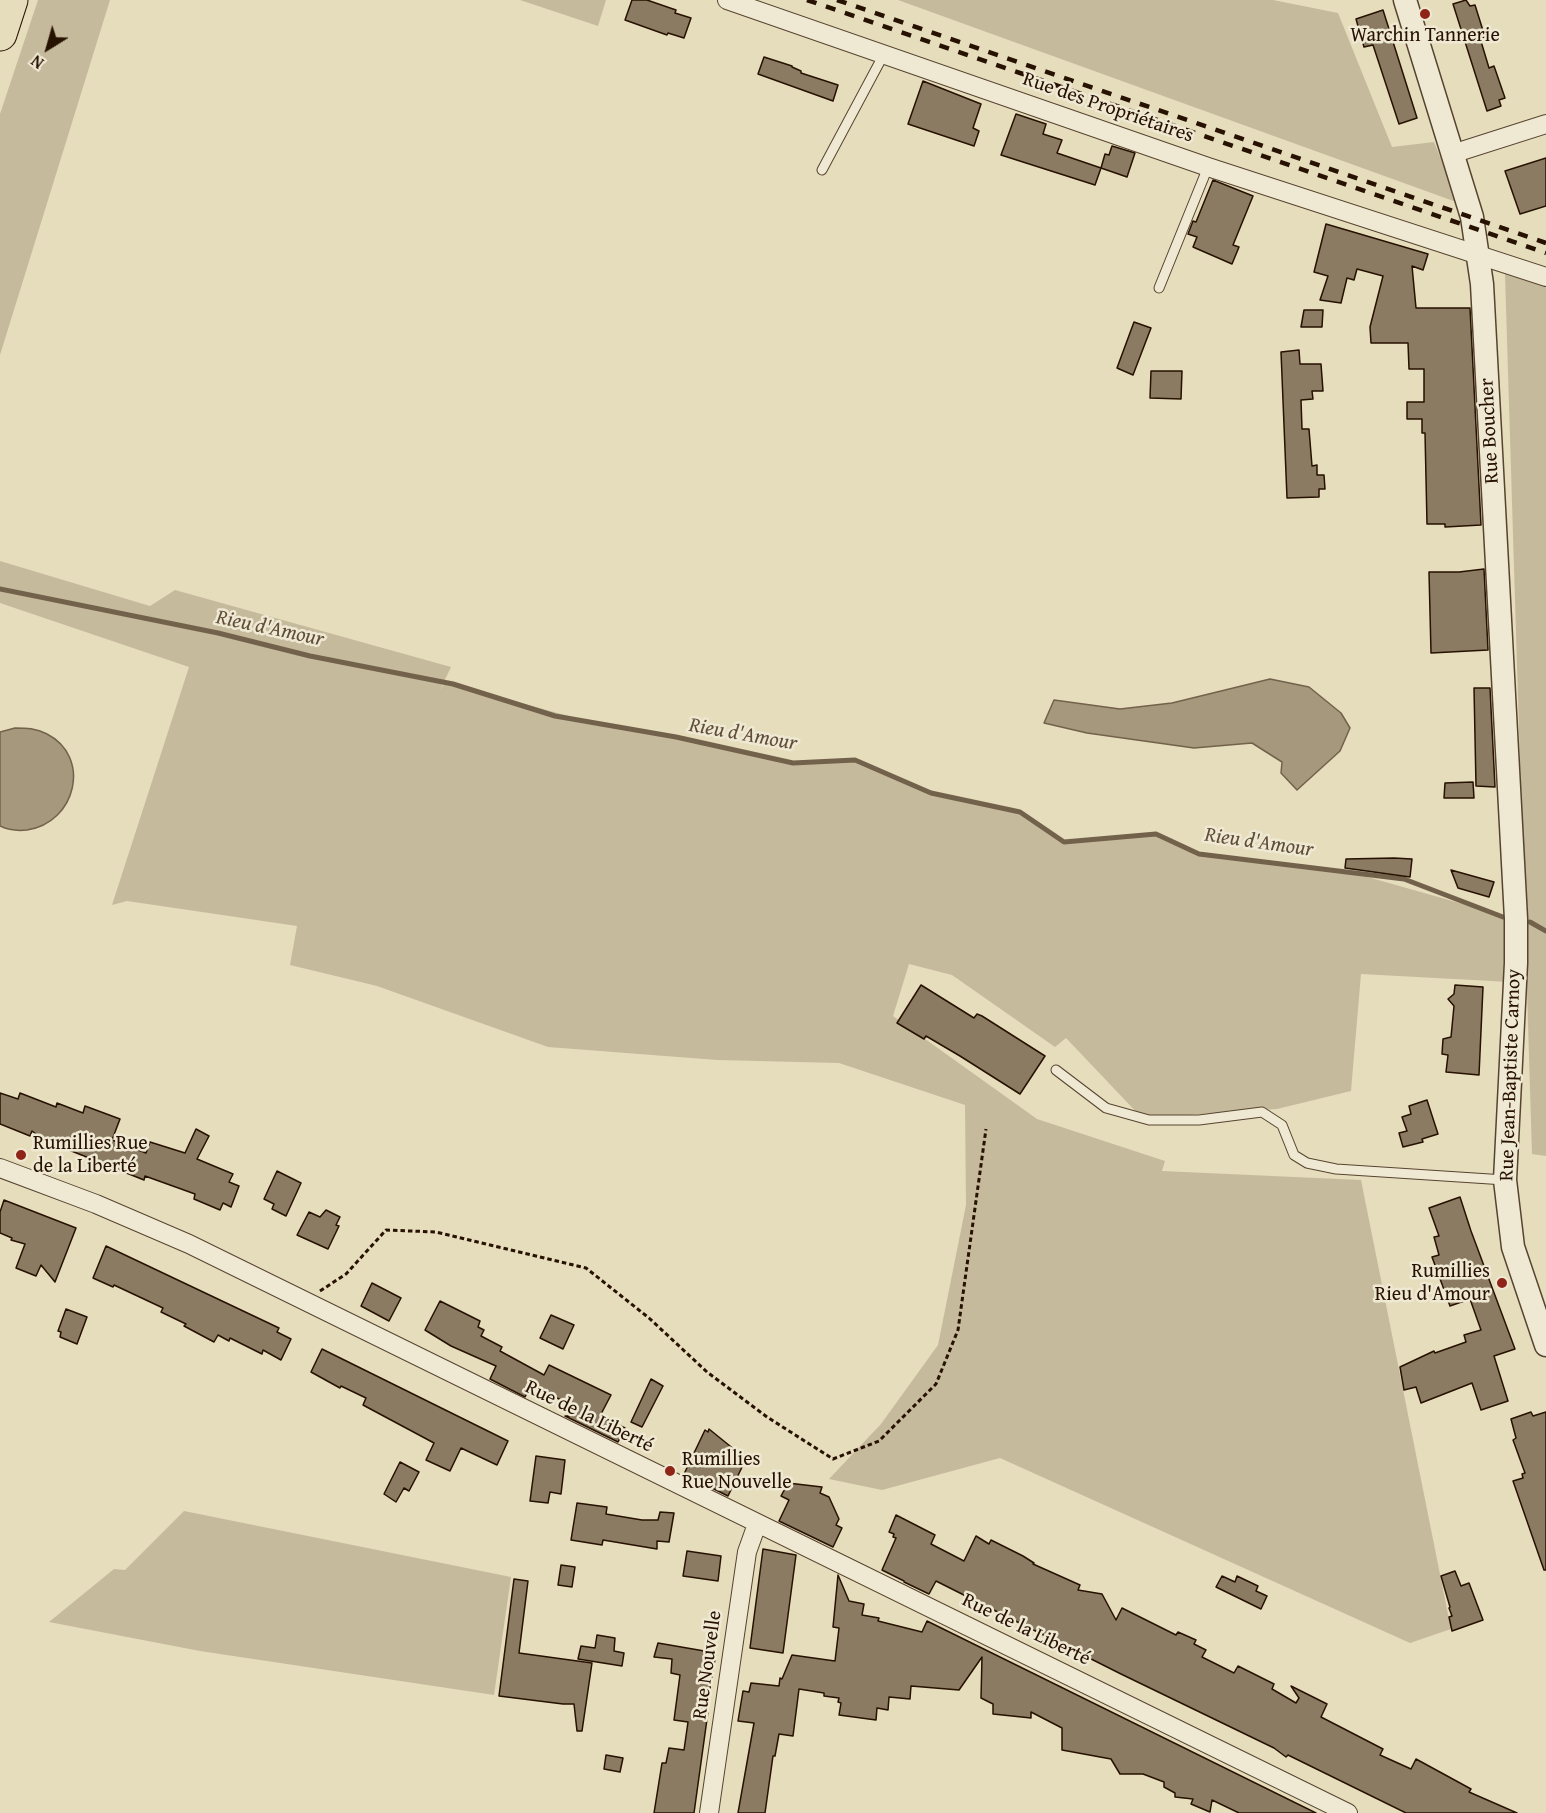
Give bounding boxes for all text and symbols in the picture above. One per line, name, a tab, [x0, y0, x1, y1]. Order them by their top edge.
marker: Warchin Tannerie	[1418, 7, 1432, 21]
north arrow	[18, 18, 78, 78]
place label: Warchin Tannerie	[1350, 24, 1500, 48]
text: N	[26, 50, 49, 75]
street label: Rue des Propriétaires	[1020, 68, 1196, 148]
street label: Rue Boucher	[1475, 377, 1505, 485]
water label: Rieu d'Amour	[214, 605, 326, 653]
water label: Rieu d'Amour	[687, 713, 799, 757]
water label: Rieu d'Amour	[1203, 823, 1315, 863]
street label: Rue Jean-Baptiste Carnoy	[1495, 968, 1527, 1182]
place label: Rumillies Rue de la Liberté	[33, 1132, 148, 1179]
marker: Rumillies Rue de la Liberté	[14, 1148, 28, 1162]
place label: Rumillies Rieu d'Amour	[1375, 1260, 1490, 1307]
marker: Rumillies Rieu d'Amour	[1495, 1276, 1509, 1290]
street label: Rue de la Liberté	[521, 1376, 657, 1458]
place label: Rumillies Rue Nouvelle	[682, 1448, 792, 1495]
marker: Rumillies Rue Nouvelle	[663, 1464, 677, 1478]
street label: Rue de la Liberté	[958, 1589, 1094, 1671]
street label: Rue Nouvelle	[688, 1609, 728, 1721]

